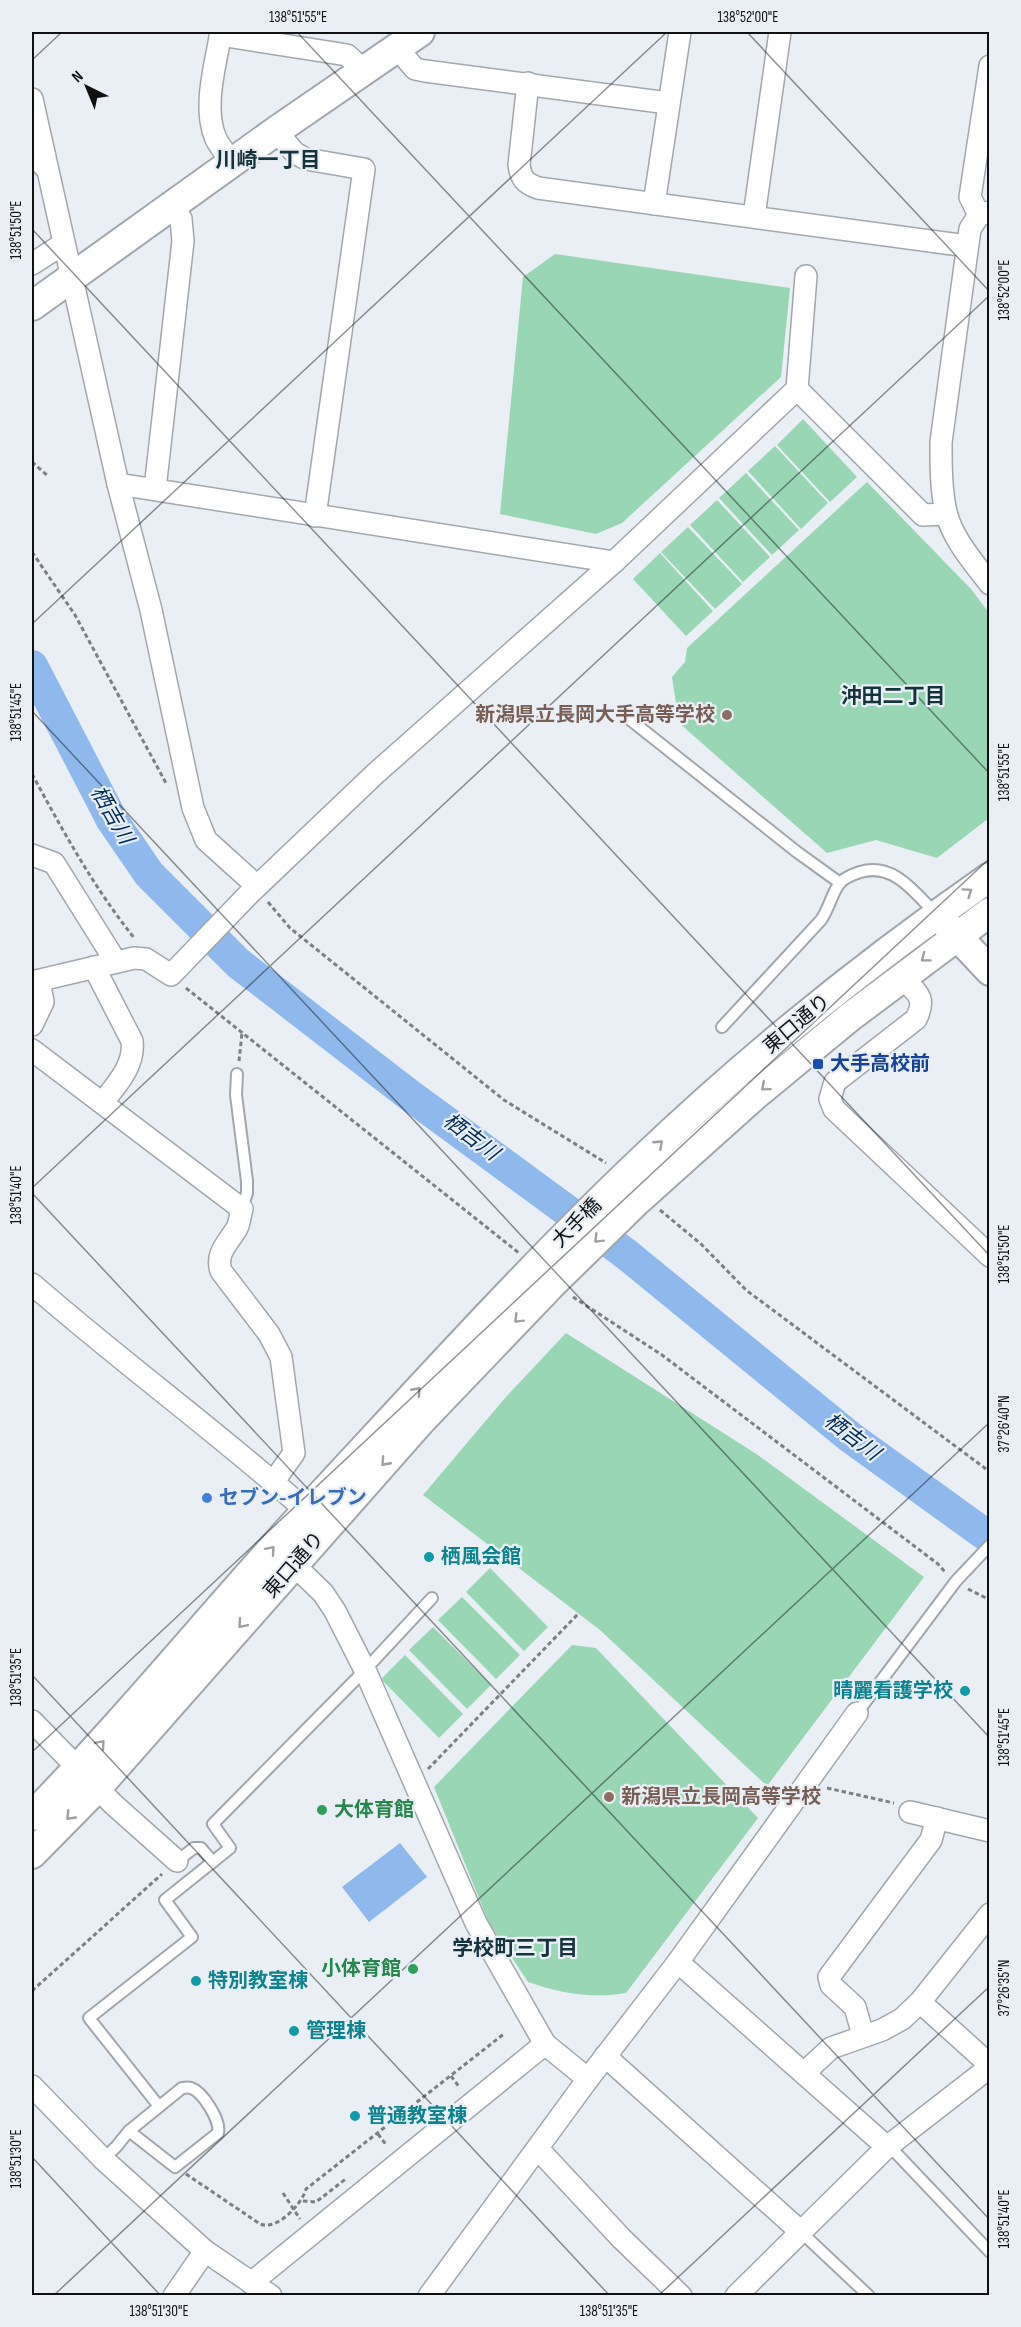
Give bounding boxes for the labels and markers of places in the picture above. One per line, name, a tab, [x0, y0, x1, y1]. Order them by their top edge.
place label: 新潟県立長岡大手高等学校	[475, 703, 715, 727]
marker: 新潟県立長岡大手高等学校	[720, 708, 734, 722]
place label: 大手高校前	[830, 1052, 930, 1076]
marker: 大手高校前	[811, 1057, 825, 1071]
place label: セブン-イレブン	[219, 1486, 367, 1510]
marker: セブン-イレブン	[200, 1491, 214, 1505]
place label: 栖風会館	[441, 1545, 521, 1569]
marker: 栖風会館	[422, 1550, 436, 1564]
place label: 晴麗看護学校	[833, 1679, 953, 1703]
marker: 晴麗看護学校	[958, 1684, 972, 1698]
place label: 新潟県立長岡高等学校	[621, 1785, 821, 1809]
marker: 新潟県立長岡高等学校	[602, 1790, 616, 1804]
place label: 大体育館	[334, 1798, 414, 1822]
marker: 大体育館	[315, 1803, 329, 1817]
place label: 小体育館	[321, 1957, 401, 1981]
marker: 小体育館	[406, 1962, 420, 1976]
place label: 特別教室棟	[208, 1969, 308, 1993]
marker: 特別教室棟	[189, 1974, 203, 1988]
place label: 管理棟	[306, 2019, 366, 2043]
marker: 管理棟	[287, 2024, 301, 2038]
place label: 普通教室棟	[367, 2104, 467, 2128]
marker: 普通教室棟	[348, 2109, 362, 2123]

